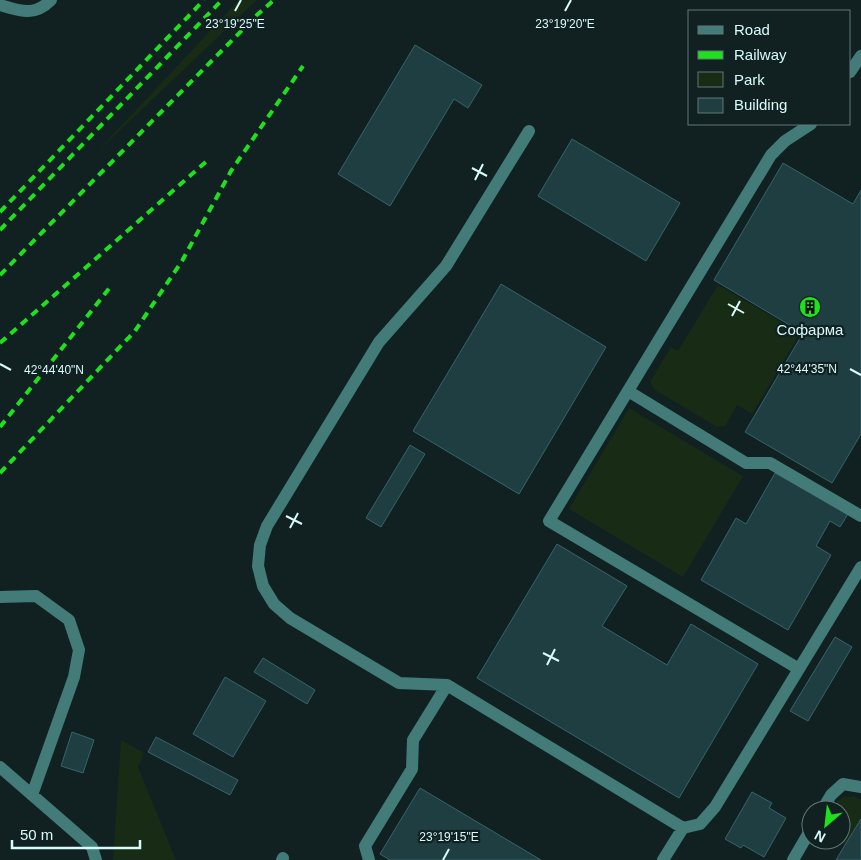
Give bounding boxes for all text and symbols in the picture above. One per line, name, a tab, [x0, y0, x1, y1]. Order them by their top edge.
legend	[688, 10, 851, 125]
text: 23°19'25"E	[205, 17, 265, 31]
text: 23°19'20"E	[535, 17, 595, 31]
text: Road	[734, 21, 770, 38]
text: Railway	[734, 46, 787, 63]
text: Park	[734, 71, 765, 88]
text: Building	[734, 96, 787, 113]
building icon: Софарма	[798, 295, 822, 319]
place label: Софарма	[777, 321, 844, 338]
text: 42°44'35"N	[777, 362, 837, 376]
text: 42°44'40"N	[24, 363, 84, 377]
north arrow	[801, 800, 851, 850]
scale bar	[12, 818, 140, 850]
text: 50 m	[20, 826, 53, 843]
text: N	[812, 827, 828, 846]
text: 23°19'15"E	[419, 830, 479, 844]

